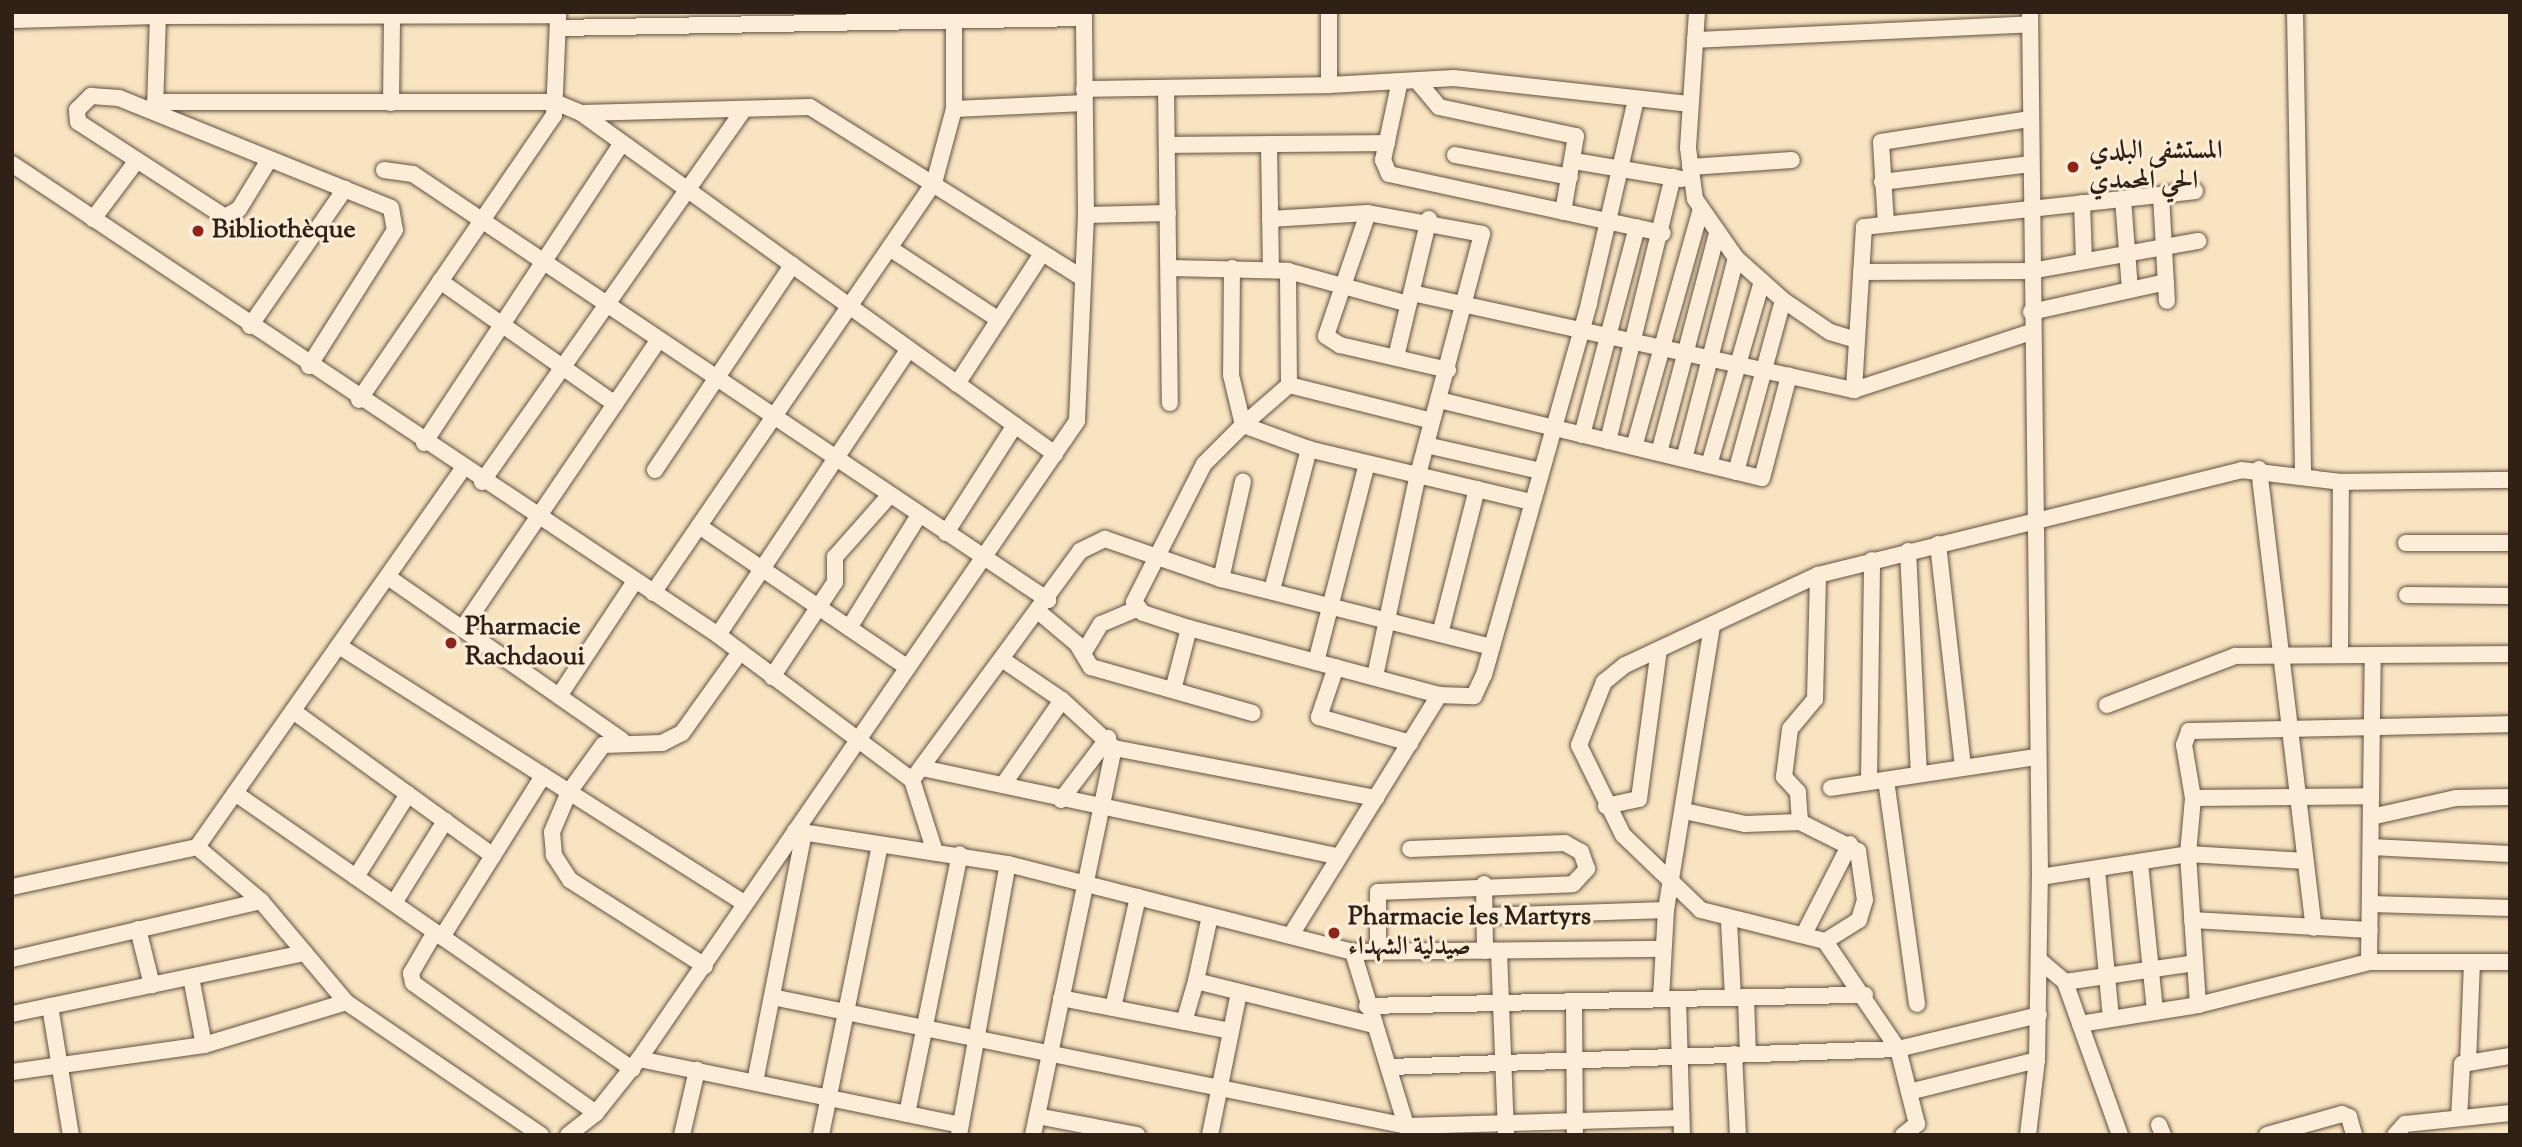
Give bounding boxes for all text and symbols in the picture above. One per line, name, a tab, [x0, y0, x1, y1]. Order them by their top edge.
place label: المستشفى البلدي الحي المحمدي	[2089, 136, 2223, 198]
marker: المستشفى البلدي الحي المحمدي	[2063, 157, 2083, 177]
place label: Bibliothèque	[212, 215, 356, 247]
marker: Bibliothèque	[190, 223, 206, 239]
place label: Pharmacie Rachdaoui	[465, 612, 585, 674]
marker: Pharmacie Rachdaoui	[443, 635, 459, 651]
place label: Pharmacie les Martyrs صيدلية الشهداء	[1348, 902, 1591, 964]
marker: Pharmacie les Martyrs صيدلية الشهداء	[1326, 925, 1342, 941]

